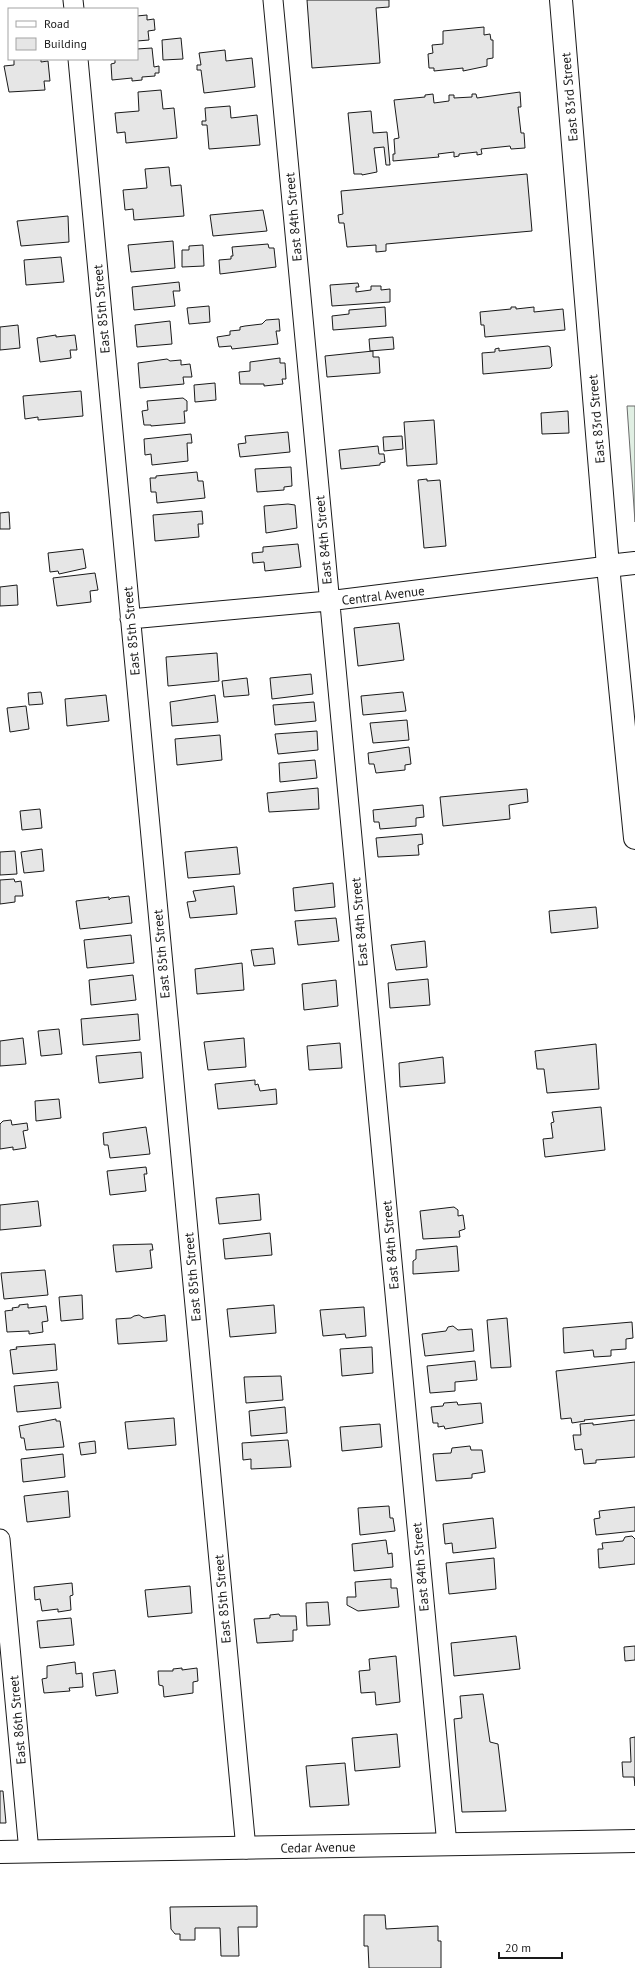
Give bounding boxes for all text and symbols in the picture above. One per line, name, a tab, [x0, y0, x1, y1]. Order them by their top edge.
legend	[8, 8, 138, 60]
text: Road	[44, 16, 69, 31]
text: Building	[44, 36, 87, 51]
street label: East 83rd Street	[557, 51, 582, 142]
street label: East 84th Street	[281, 171, 306, 262]
street label: East 85th Street	[89, 263, 114, 354]
street label: East 83rd Street	[584, 373, 609, 464]
street label: East 84th Street	[311, 494, 336, 585]
street label: Central Avenue	[341, 582, 425, 609]
street label: East 85th Street	[119, 585, 144, 676]
street label: East 84th Street	[347, 876, 372, 967]
street label: East 85th Street	[149, 908, 174, 999]
street label: East 84th Street	[378, 1199, 403, 1290]
street label: East 85th Street	[180, 1231, 205, 1322]
street label: East 84th Street	[408, 1521, 433, 1612]
street label: East 85th Street	[210, 1553, 235, 1644]
street label: East 86th Street	[5, 1674, 30, 1765]
street label: Cedar Avenue	[280, 1838, 356, 1857]
scale bar	[499, 1934, 562, 1960]
text: 20 m	[505, 1940, 531, 1955]

